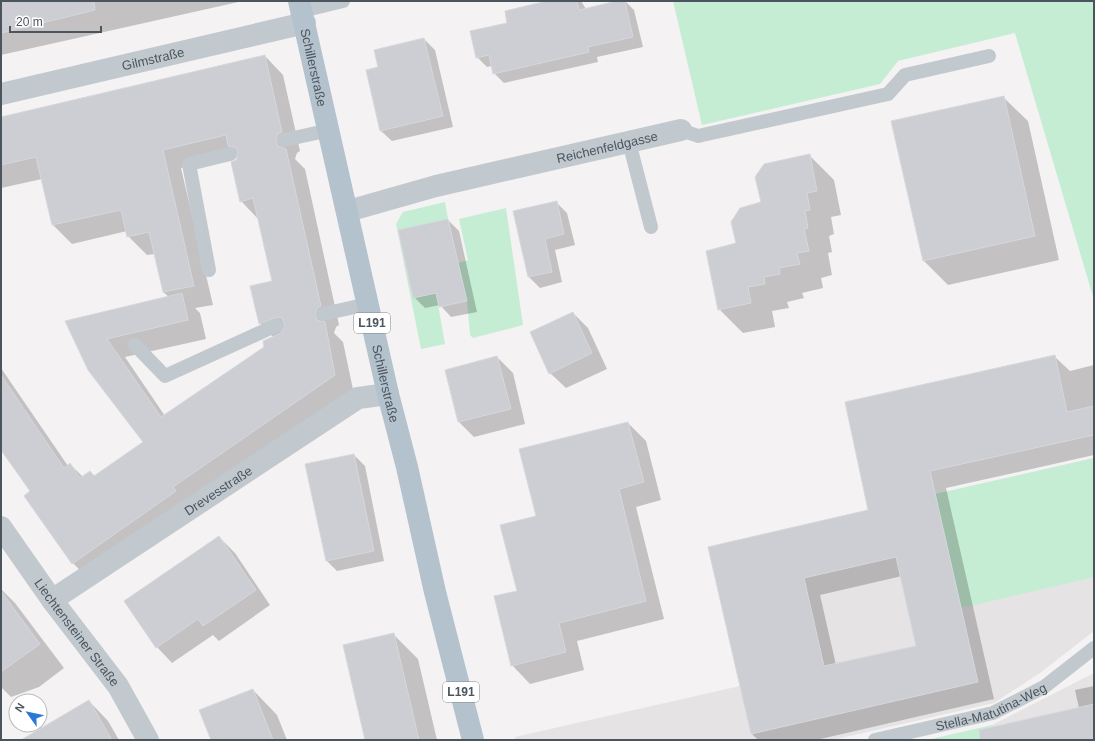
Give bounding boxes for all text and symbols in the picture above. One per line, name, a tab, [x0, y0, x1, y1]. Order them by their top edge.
scale bar	[10, 8, 101, 34]
text: 20 m	[16, 15, 43, 29]
street label: Schillerstraße	[298, 27, 330, 108]
street label: Gilmstraße	[120, 44, 186, 73]
street label: Reichenfeldgasse	[555, 128, 659, 166]
road number: L191	[354, 313, 390, 333]
street label: Schillerstraße	[369, 343, 403, 424]
street label: Drevesstraße	[181, 463, 255, 518]
street label: Liechtensteiner Straße	[32, 576, 123, 689]
street label: Stella-Matutina-Weg	[934, 680, 1049, 733]
road number: L191	[443, 682, 479, 702]
north arrow	[8, 693, 48, 733]
text: N	[12, 701, 27, 714]

